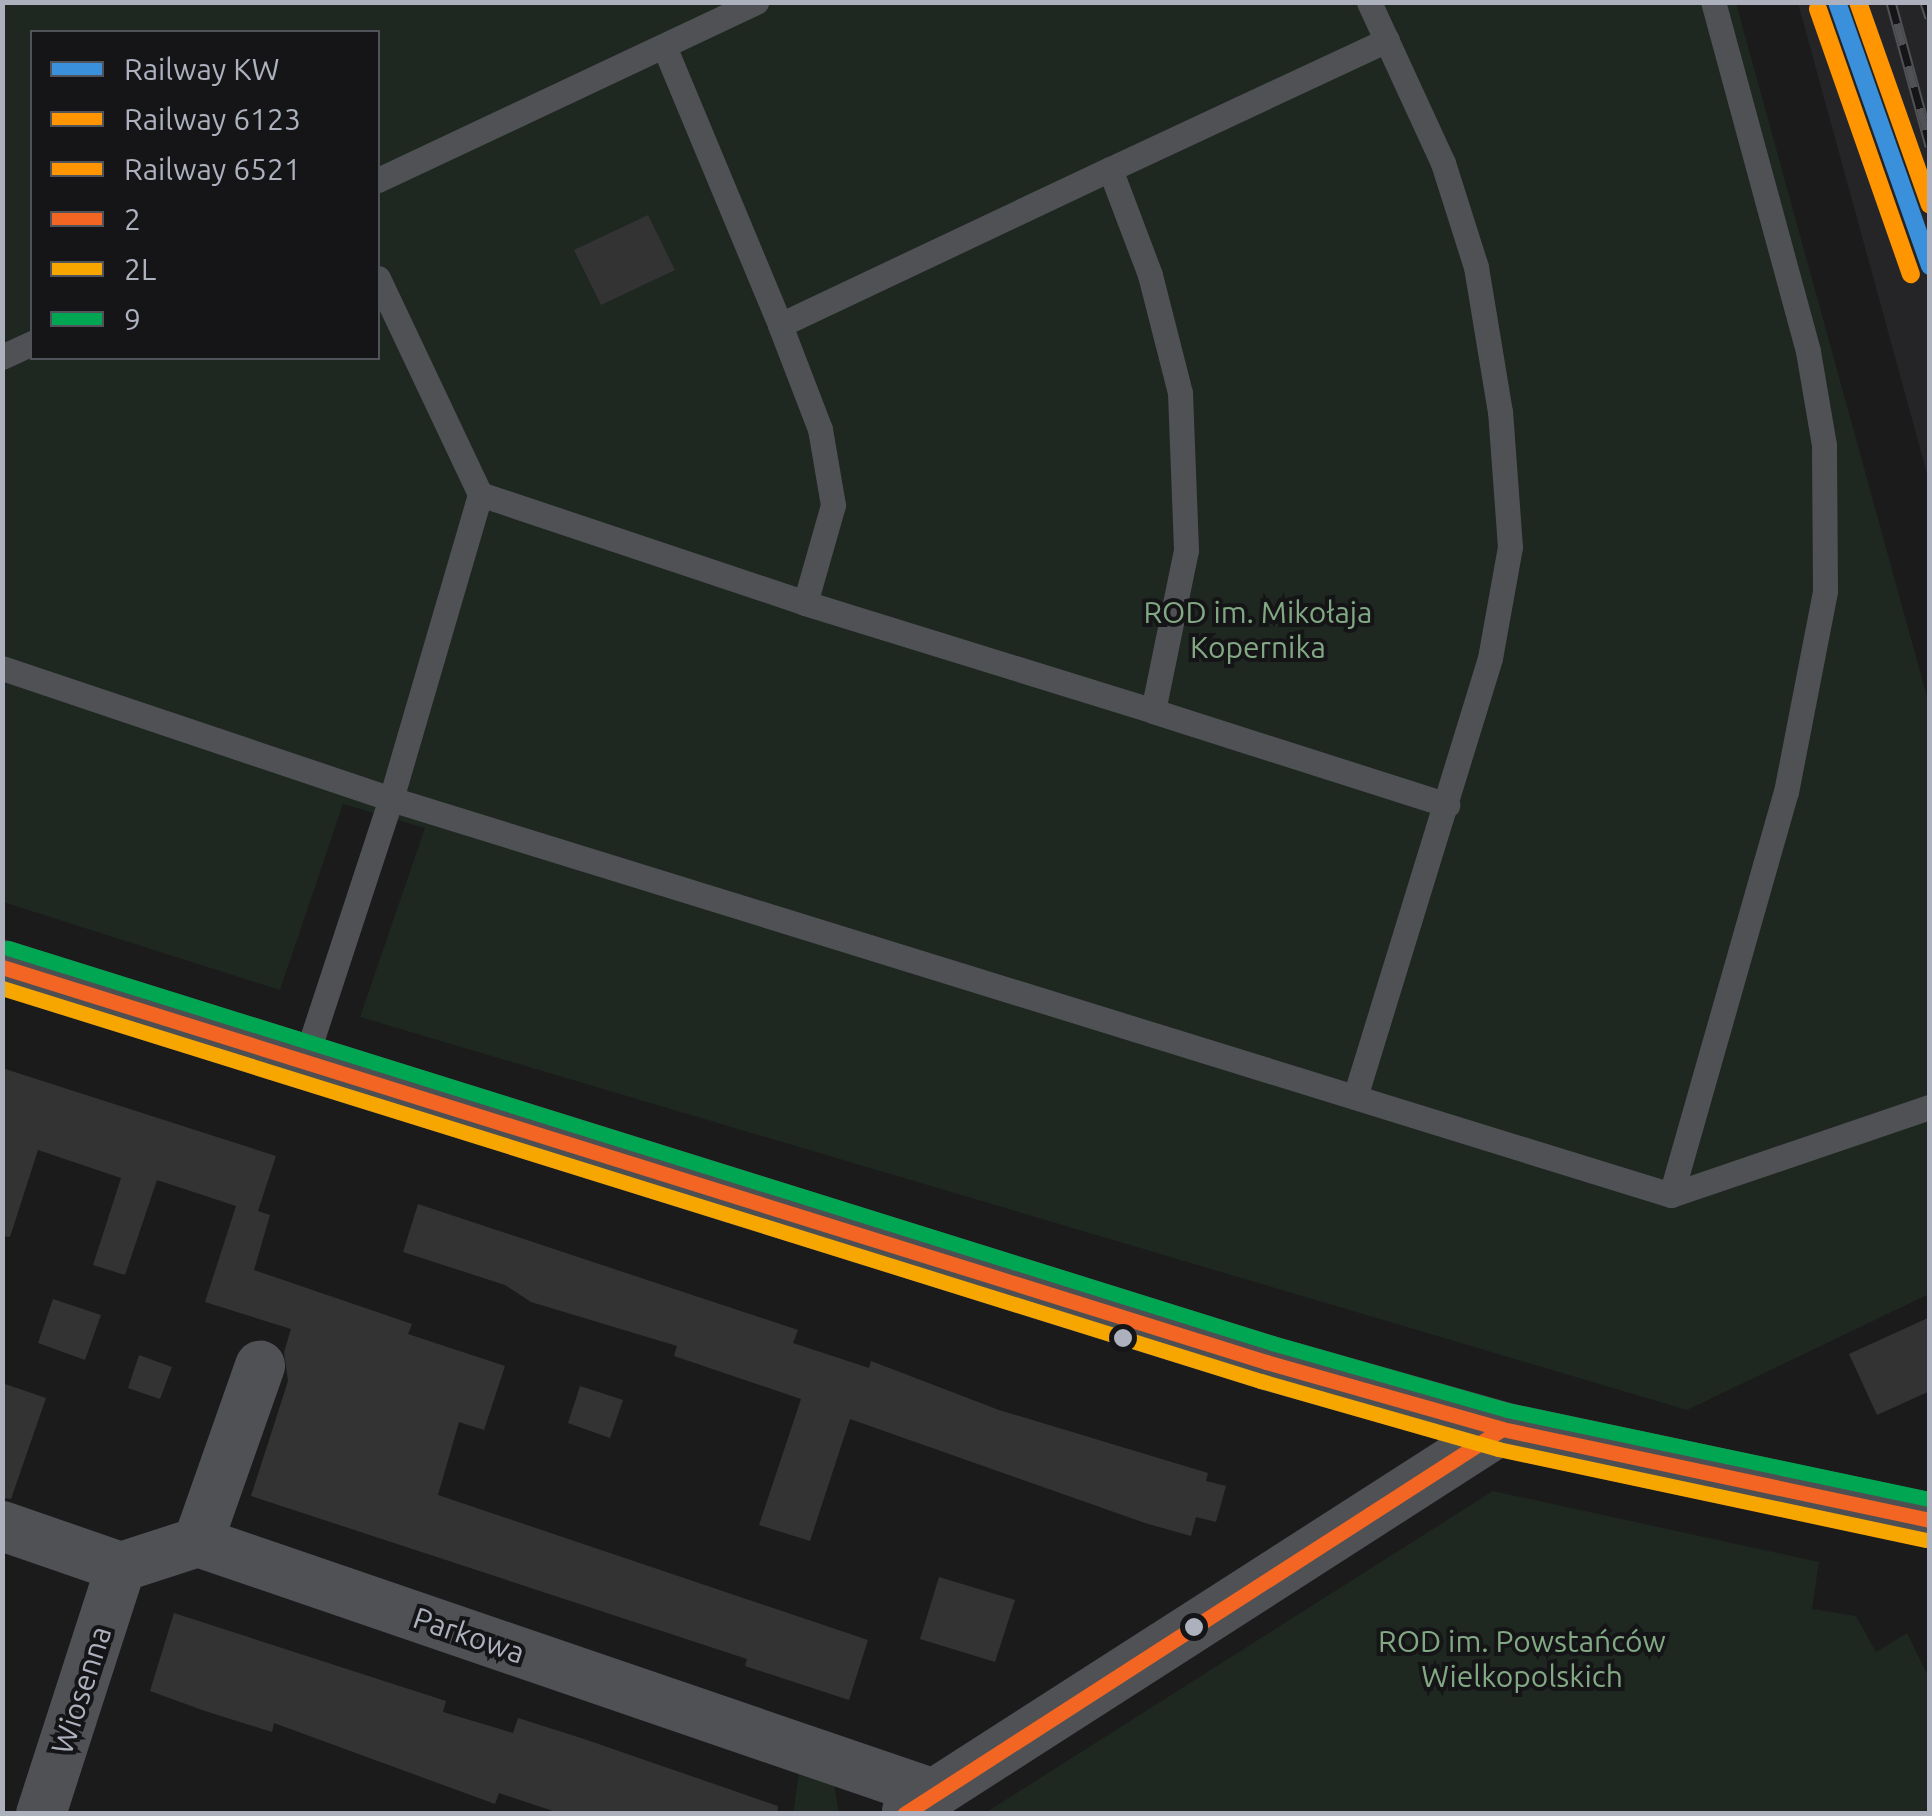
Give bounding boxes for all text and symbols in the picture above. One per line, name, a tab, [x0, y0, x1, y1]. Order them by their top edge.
legend	[30, 30, 380, 360]
text: Railway KW	[124, 52, 279, 86]
text: Railway 6123	[124, 102, 301, 136]
text: Railway 6521	[124, 152, 301, 186]
text: 2	[124, 202, 141, 236]
text: 2L	[124, 252, 156, 286]
text: 9	[124, 302, 141, 336]
park label: ROD im. Mikołaja Kopernika	[1143, 594, 1373, 664]
unlabelled marker	[1113, 1328, 1133, 1348]
street label: Parkowa	[409, 1599, 529, 1671]
unlabelled marker	[1184, 1617, 1204, 1637]
street label: Wiosenna	[43, 1621, 119, 1759]
park label: ROD im. Powstańców Wielkopolskich	[1378, 1623, 1666, 1694]

